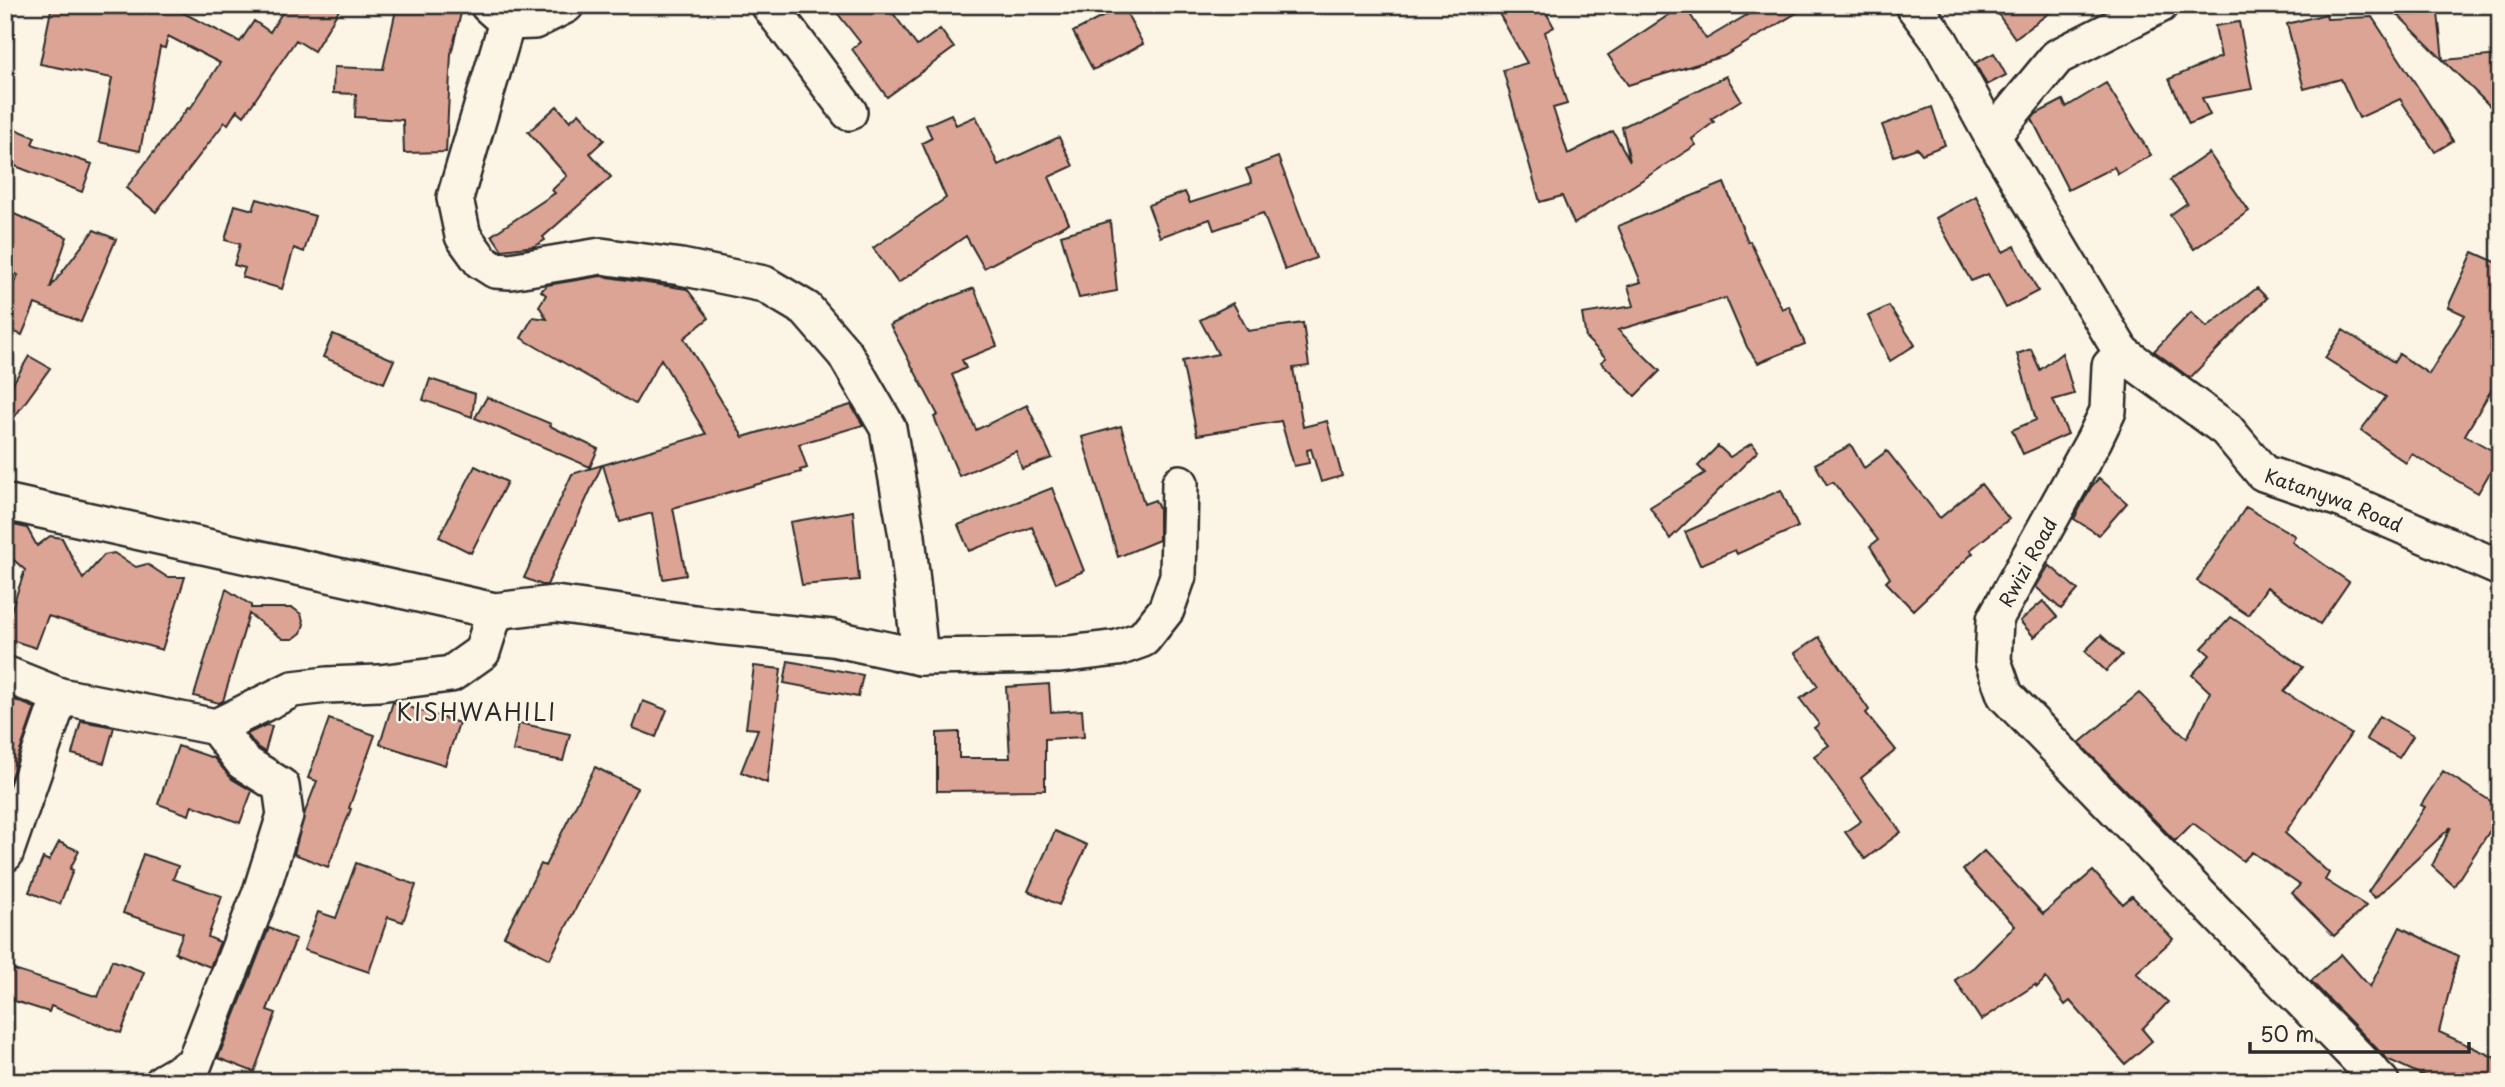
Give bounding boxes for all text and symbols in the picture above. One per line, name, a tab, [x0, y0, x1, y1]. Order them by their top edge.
street label: Katanywa Road	[2261, 461, 2407, 538]
street label: Rwizi Road	[1991, 512, 2063, 612]
district label: KISHWAHILI	[397, 694, 557, 729]
scale bar	[2250, 1010, 2468, 1054]
text: 50 m	[2260, 1017, 2314, 1049]

